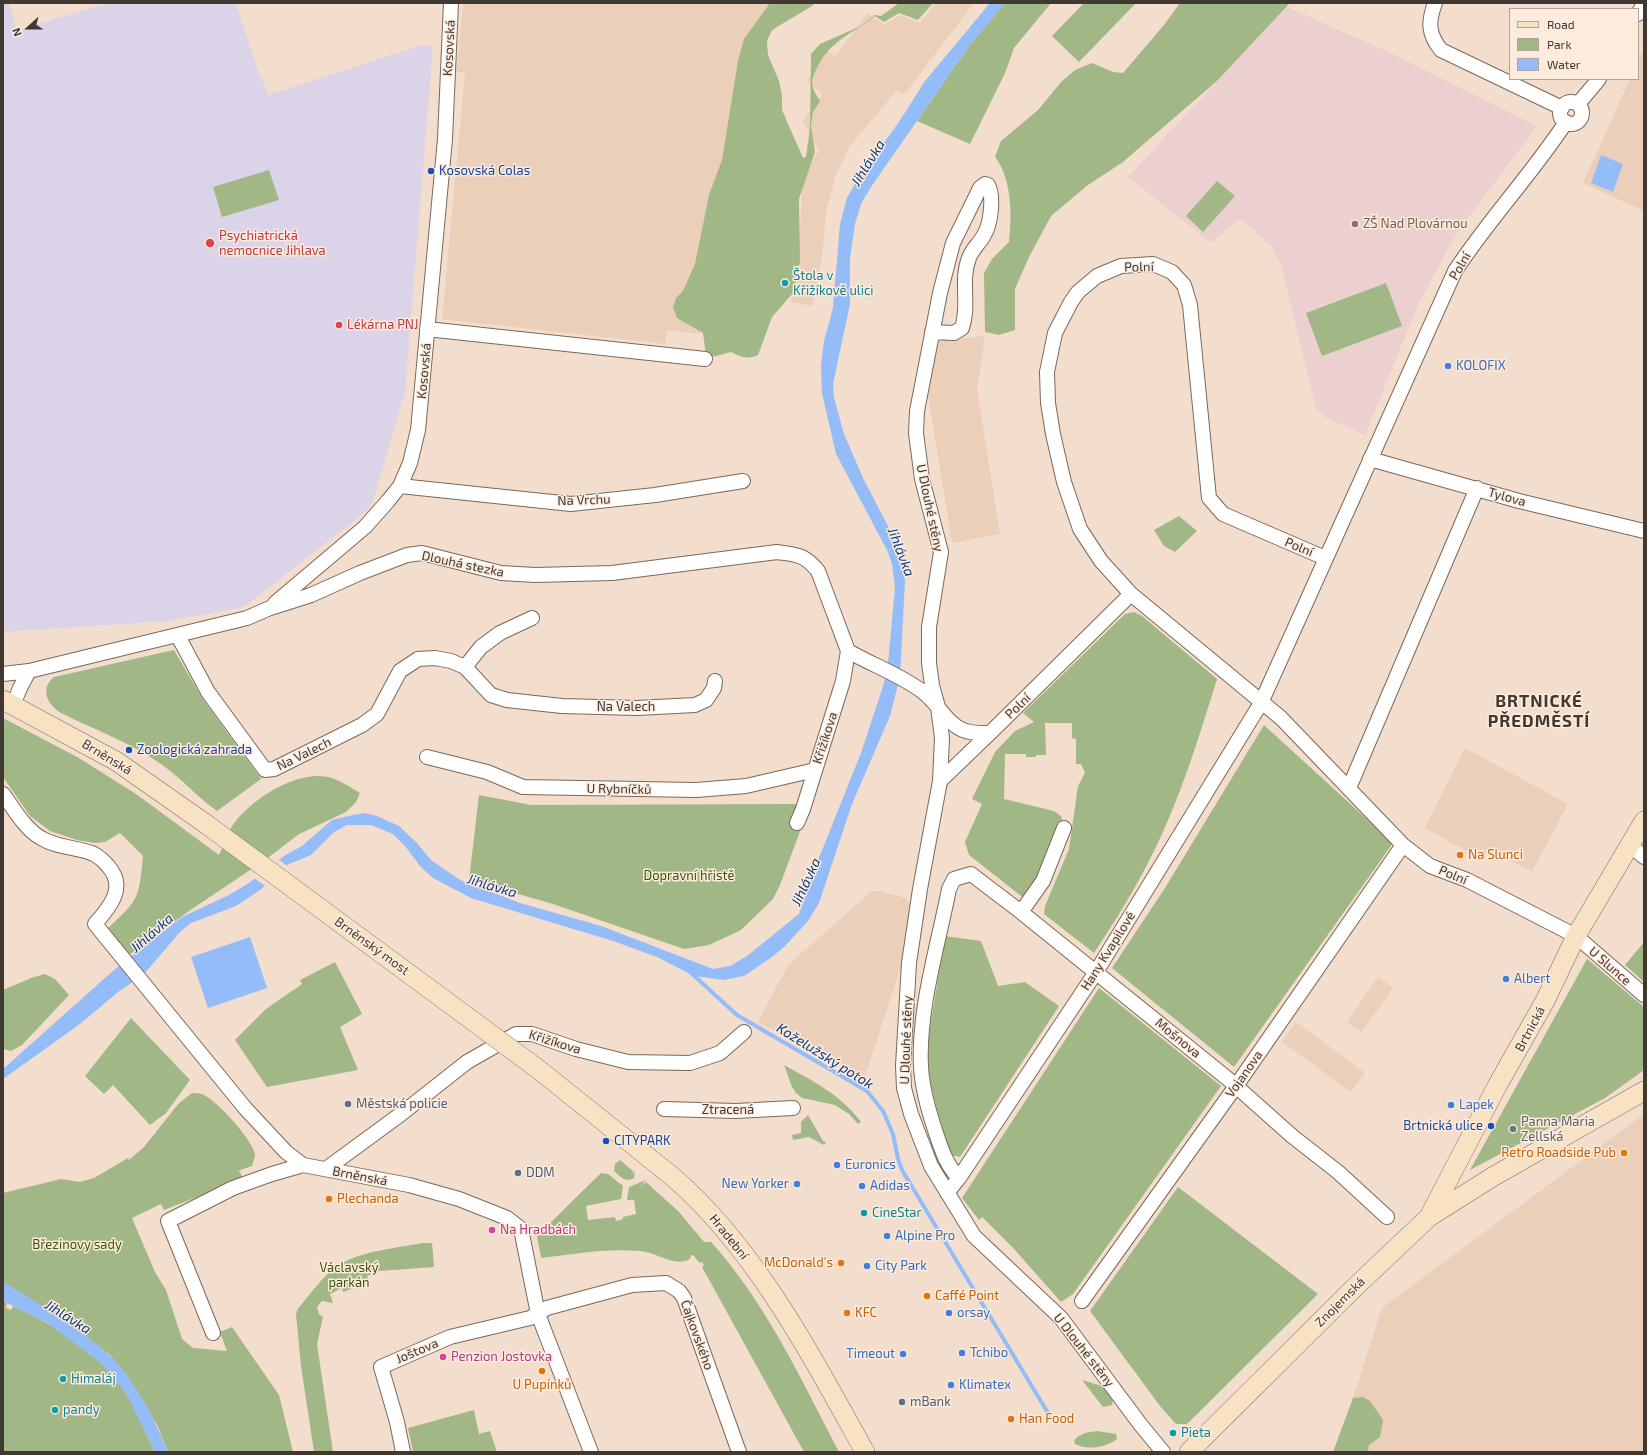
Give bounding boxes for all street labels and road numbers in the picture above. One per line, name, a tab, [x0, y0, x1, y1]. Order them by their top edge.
street label: Kosovská	[440, 20, 458, 76]
street label: Polní	[1446, 249, 1474, 283]
street label: Polní	[1124, 259, 1154, 275]
street label: Kosovská	[414, 342, 434, 400]
street label: U Dlouhé stěny	[913, 463, 947, 553]
street label: Tylova	[1486, 484, 1528, 510]
street label: Na Vrchu	[557, 491, 611, 509]
street label: Polní	[1282, 534, 1316, 560]
street label: Dlouhá stezka	[420, 548, 506, 580]
street label: Polní	[1002, 690, 1034, 722]
street label: Na Valech	[597, 699, 655, 715]
street label: Křižíkova	[809, 710, 841, 766]
street label: Na Valech	[274, 734, 334, 774]
street label: Brněnská	[79, 736, 135, 778]
street label: U Rybníčků	[586, 781, 652, 797]
street label: Polní	[1436, 862, 1470, 888]
street label: Hany Kvapilové	[1077, 909, 1139, 993]
street label: Brněnský most	[332, 914, 412, 978]
street label: U Slunce	[1586, 943, 1634, 989]
street label: U Dlouhé stěny	[897, 995, 915, 1085]
street label: Brtnická	[1512, 1004, 1548, 1054]
street label: Mošnova	[1152, 1015, 1204, 1061]
street label: Křižíkova	[527, 1027, 583, 1057]
street label: Vojanova	[1222, 1047, 1266, 1101]
street label: Ztracená	[702, 1102, 754, 1118]
street label: Brněnská	[331, 1163, 389, 1189]
street label: Hradební	[706, 1211, 752, 1263]
street label: Znojemská	[1312, 1274, 1368, 1330]
street label: Čajkovského	[677, 1298, 717, 1372]
street label: U Dlouhé stěny	[1050, 1310, 1118, 1390]
street label: Joštova	[393, 1335, 441, 1367]

